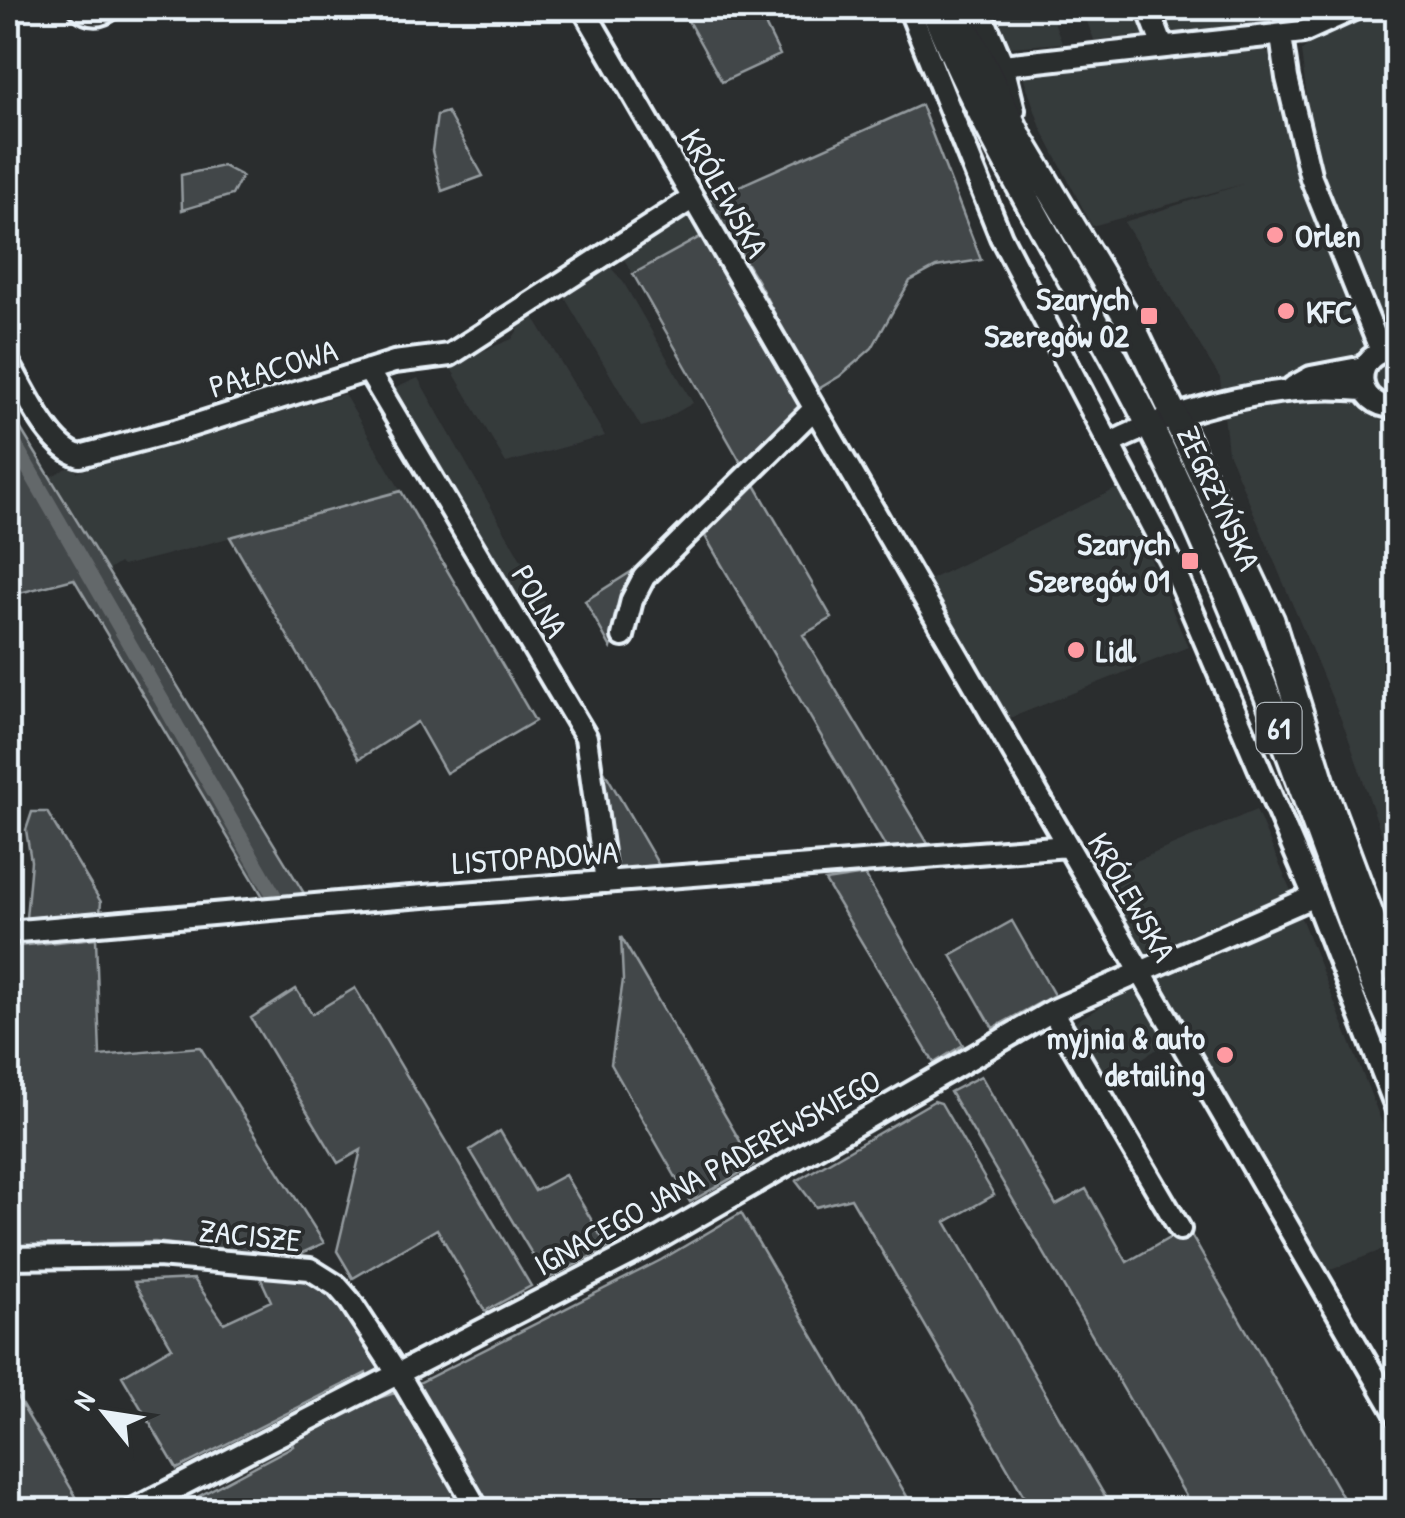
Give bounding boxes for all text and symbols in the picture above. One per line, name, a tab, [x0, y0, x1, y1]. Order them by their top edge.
street label: KRÓLEWSKA	[671, 121, 779, 266]
place label: Orlen	[1295, 214, 1361, 257]
marker: Orlen	[1264, 224, 1286, 246]
place label: Szarych Szeregów 02	[984, 277, 1130, 358]
place label: KFC	[1306, 290, 1352, 333]
marker: KFC	[1275, 300, 1297, 322]
marker: Szarych Szeregów 02	[1138, 305, 1160, 327]
street label: PAŁACOWA	[204, 328, 343, 408]
street label: ZEGRZYŃSKA	[1167, 419, 1271, 578]
place label: Szarych Szeregów 01	[1029, 522, 1171, 603]
marker: Szarych Szeregów 01	[1179, 550, 1201, 572]
street label: POLNA	[502, 557, 579, 646]
place label: Lidl	[1096, 629, 1138, 672]
marker: Lidl	[1065, 639, 1087, 661]
road number: 61	[1256, 703, 1302, 753]
street label: KRÓLEWSKA	[1078, 825, 1186, 970]
street label: LISTOPADOWA	[451, 830, 620, 884]
place label: myjnia & auto detailing	[1047, 1016, 1205, 1097]
marker: myjnia & auto detailing	[1214, 1044, 1236, 1066]
street label: IGNACEGO JANA PADEREWSKIEGO	[526, 1059, 888, 1285]
street label: ZACISZE	[197, 1208, 303, 1262]
north arrow	[55, 1363, 155, 1463]
text: N	[63, 1384, 104, 1416]

